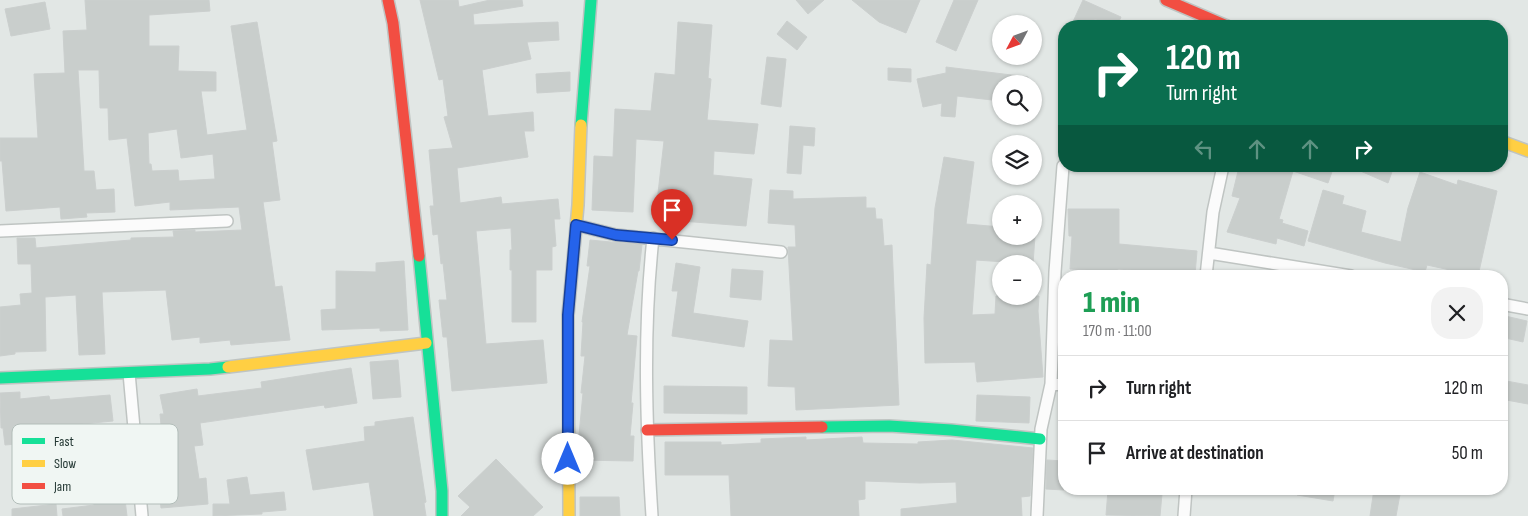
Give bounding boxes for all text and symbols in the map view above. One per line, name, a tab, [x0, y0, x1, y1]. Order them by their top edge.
north arrow	[992, 15, 1042, 65]
map controls	[992, 15, 1042, 305]
text: 120 m	[1166, 37, 1241, 80]
icon: right	[1083, 40, 1148, 105]
button: search	[992, 75, 1042, 125]
text: Turn right	[1166, 80, 1237, 107]
button: layers	[992, 135, 1042, 185]
icon: left	[1190, 135, 1218, 163]
icon: ahead	[1243, 135, 1271, 163]
icon: ahead	[1296, 135, 1324, 163]
icon: right	[1349, 135, 1377, 163]
pin	[651, 189, 693, 240]
button: +	[992, 195, 1042, 245]
icon: arrive	[658, 196, 686, 224]
button: −	[992, 255, 1042, 305]
text: 1 min	[1083, 285, 1140, 321]
button: close	[1431, 287, 1483, 339]
text: 170 m · 11:00	[1083, 322, 1152, 341]
icon: right	[1083, 374, 1111, 402]
text: Turn right	[1126, 377, 1191, 400]
text: 120 m	[1445, 377, 1483, 400]
legend	[12, 424, 178, 504]
position arrow	[541, 432, 593, 484]
text: Fast	[54, 433, 74, 450]
icon: arrive	[1083, 439, 1111, 467]
text: Arrive at destination	[1126, 442, 1264, 465]
text: 50 m	[1452, 442, 1483, 465]
text: Slow	[54, 455, 76, 472]
text: Jam	[53, 478, 71, 495]

